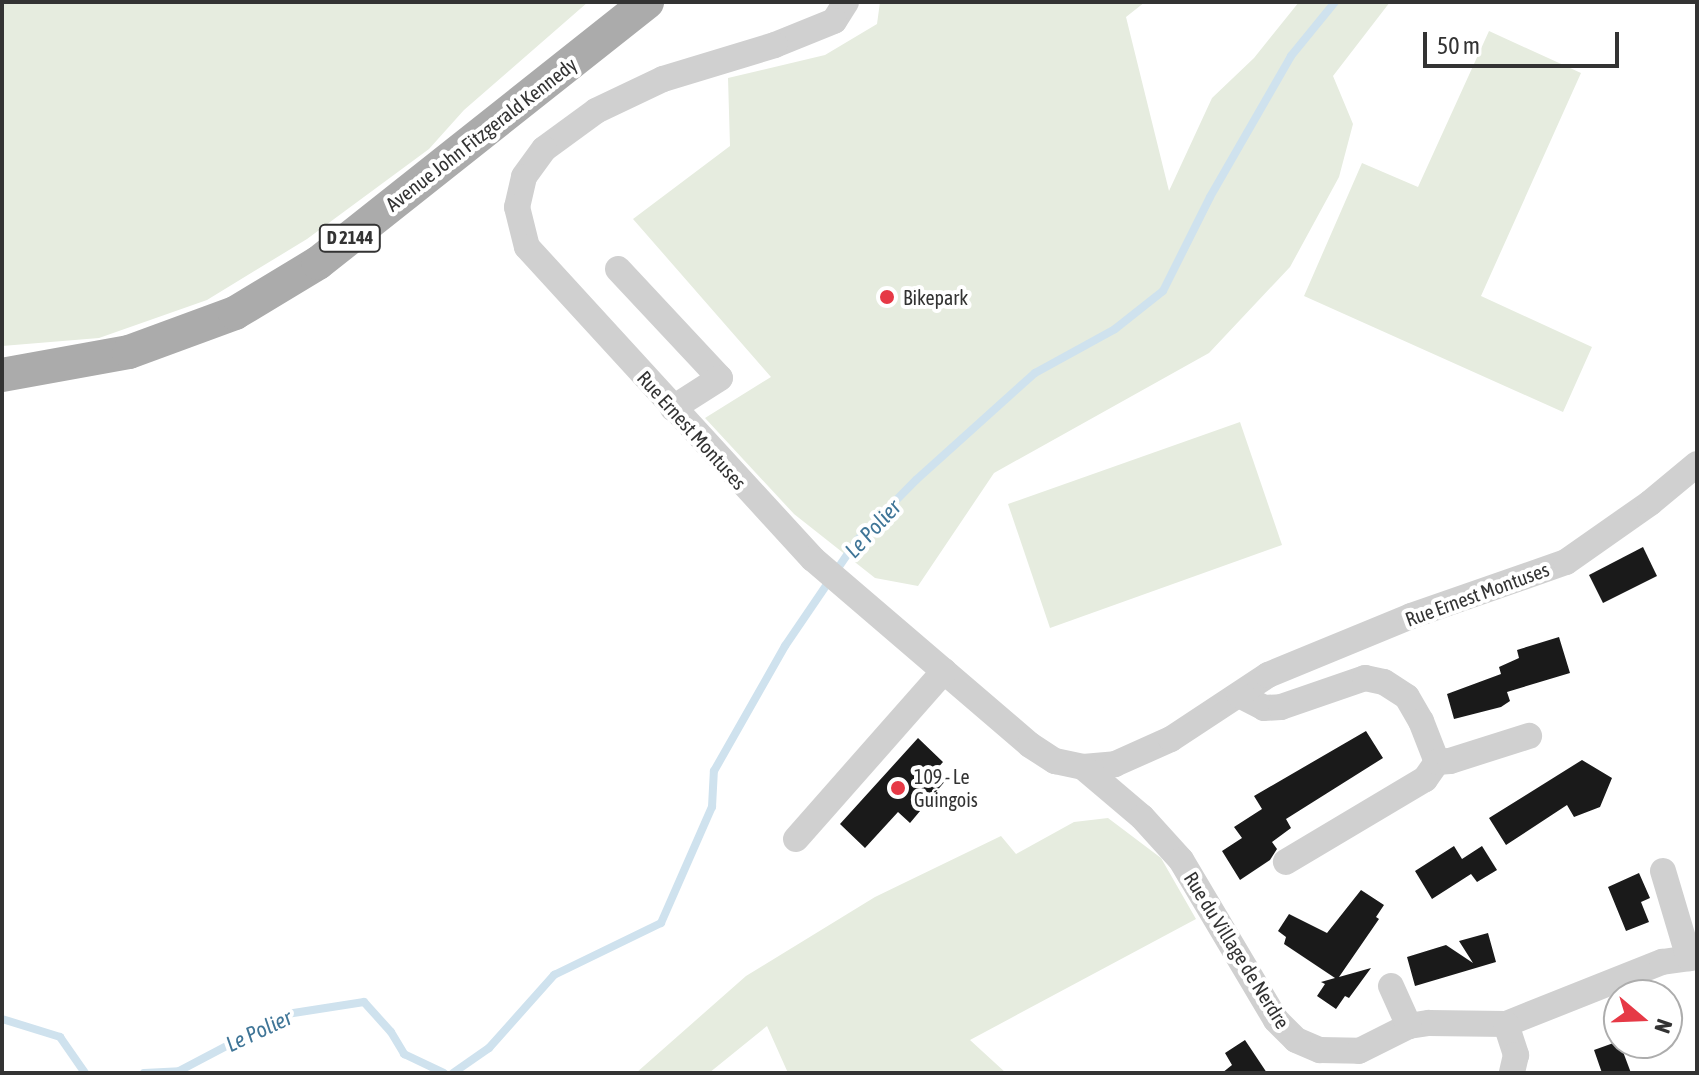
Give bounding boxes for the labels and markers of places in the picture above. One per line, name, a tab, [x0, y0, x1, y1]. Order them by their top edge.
place label: Bikepark	[903, 285, 968, 309]
marker: Bikepark	[878, 288, 896, 306]
place label: 109 - Le Guingois	[914, 764, 978, 811]
marker: 109 - Le Guingois	[889, 779, 907, 797]

